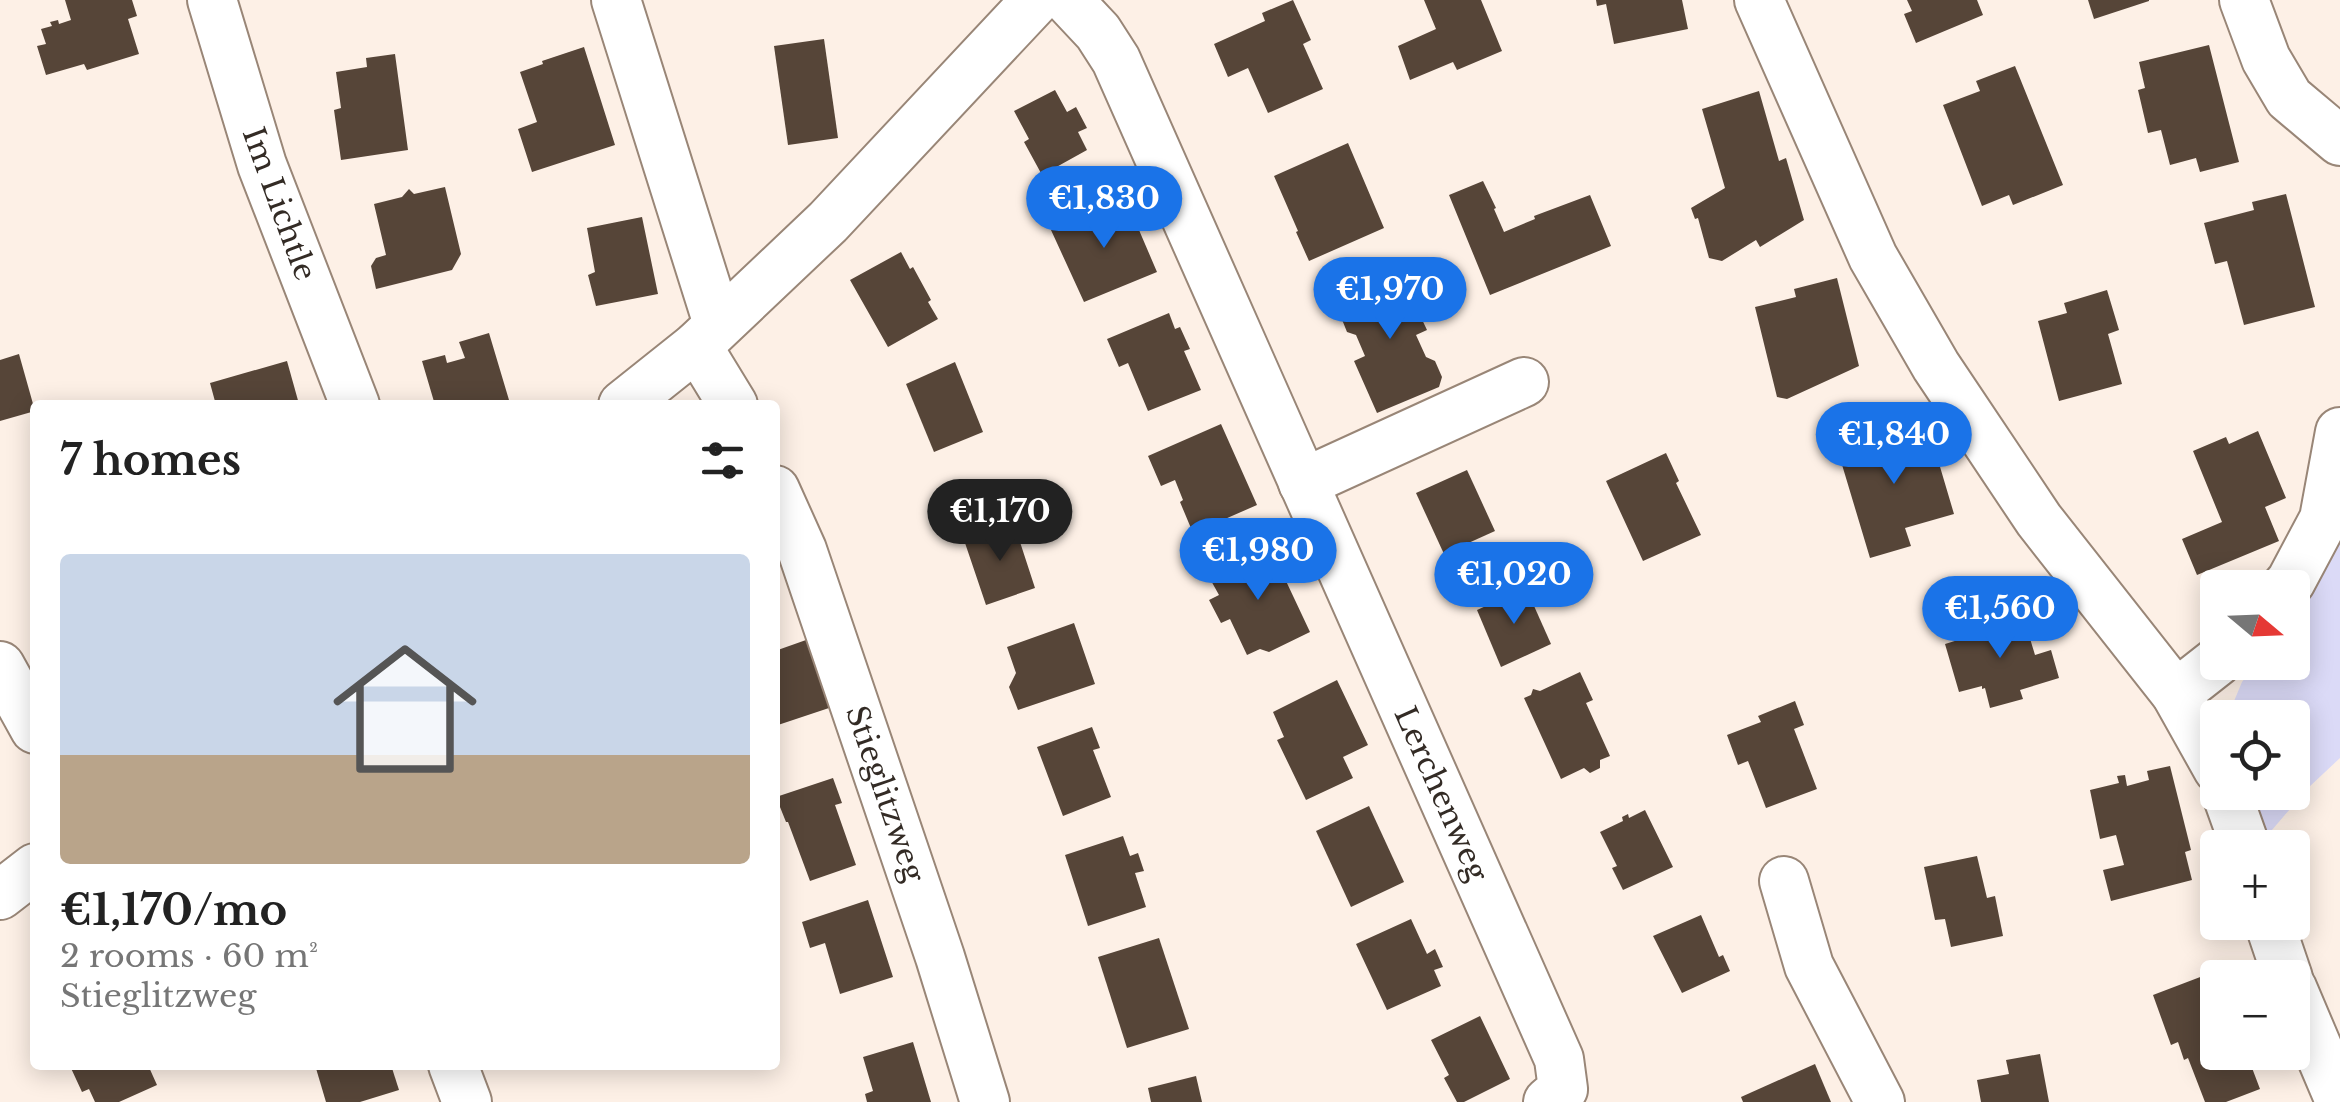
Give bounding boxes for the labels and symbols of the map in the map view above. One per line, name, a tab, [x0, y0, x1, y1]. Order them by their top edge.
street label: Im Lichtle	[235, 122, 324, 285]
pin: €1,830	[1023, 166, 1185, 251]
pin: €1,970	[1309, 257, 1471, 342]
pin: €1,840	[1813, 402, 1975, 487]
pin: €1,170	[919, 479, 1081, 564]
pin: €1,980	[1177, 518, 1339, 603]
pin: €1,020	[1433, 542, 1595, 627]
north arrow	[2200, 570, 2310, 680]
pin: €1,560	[1919, 576, 2081, 661]
street label: Stieglitzweg	[838, 701, 933, 888]
street label: Lerchenweg	[1386, 701, 1497, 888]

